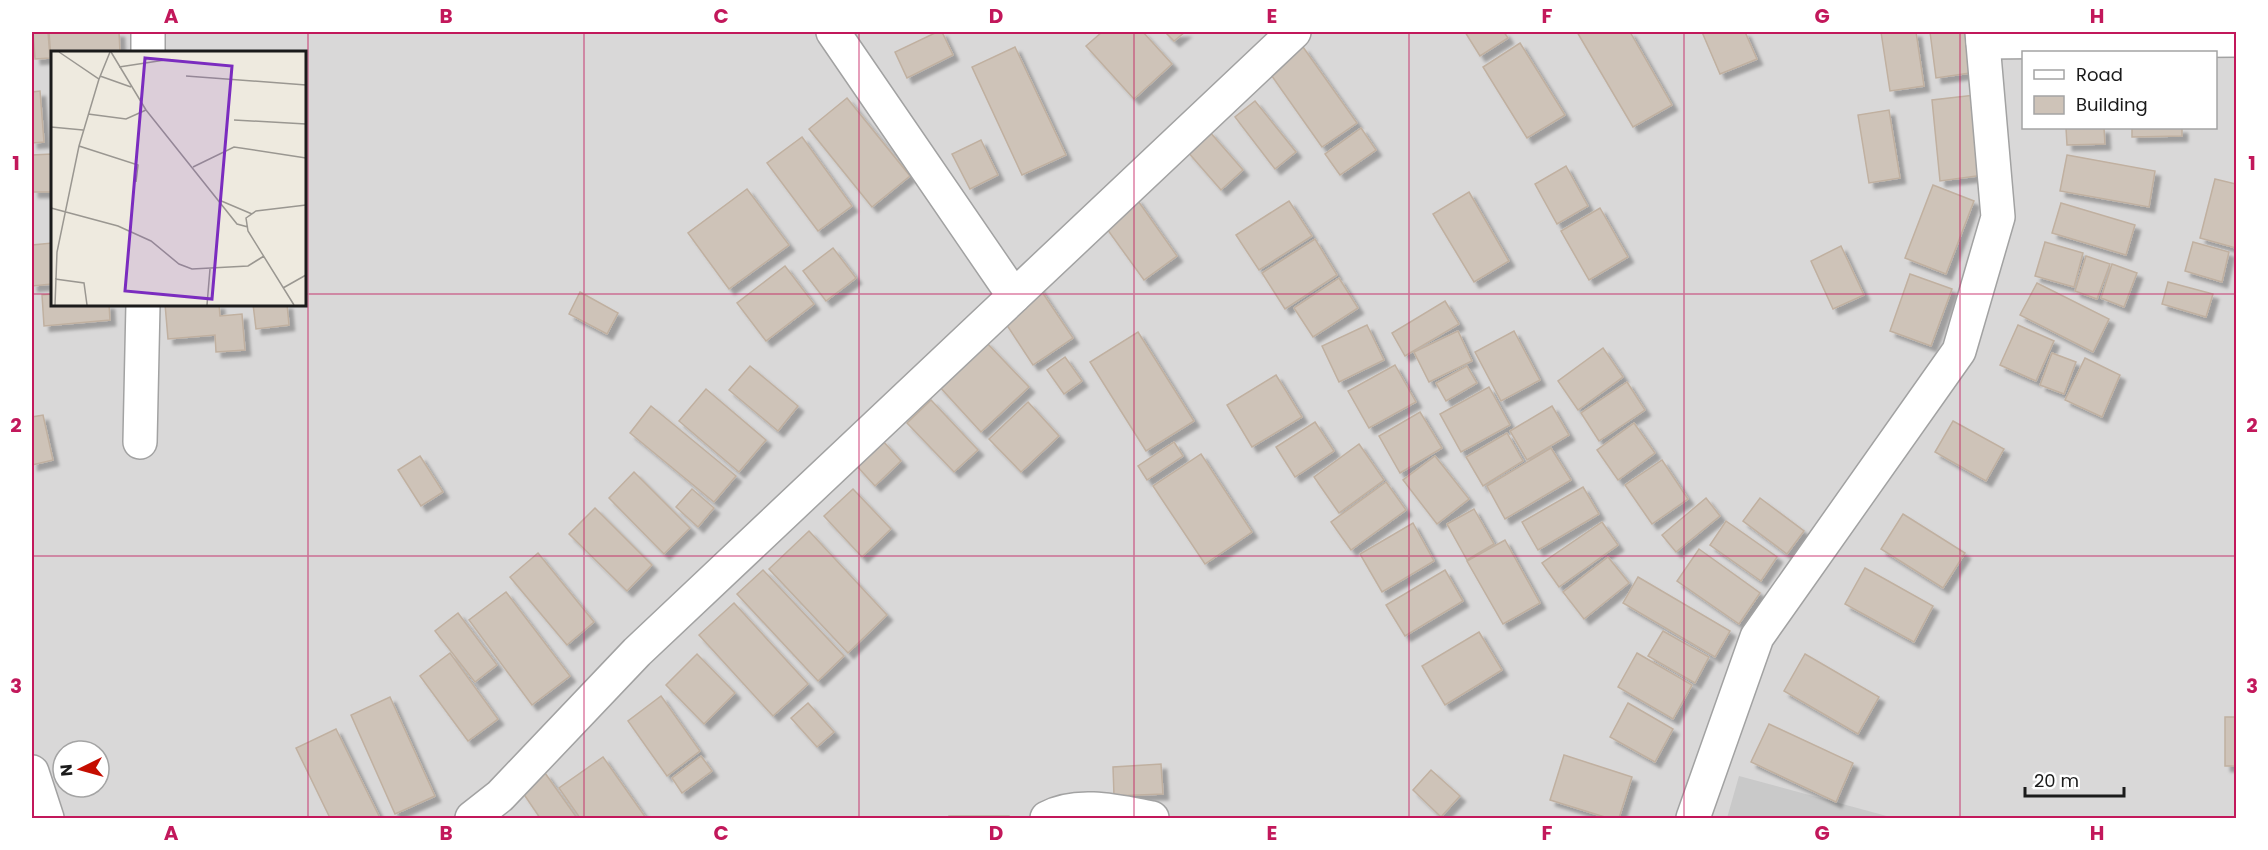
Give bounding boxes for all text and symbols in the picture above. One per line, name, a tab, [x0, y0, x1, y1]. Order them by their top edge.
text: A	[164, 2, 179, 30]
text: B	[439, 2, 453, 30]
text: C	[713, 2, 729, 30]
text: D	[989, 2, 1003, 30]
text: E	[1267, 2, 1277, 30]
text: F	[1542, 2, 1553, 30]
text: G	[1814, 2, 1830, 30]
text: H	[2090, 2, 2104, 30]
inset map	[51, 51, 306, 306]
legend	[2022, 51, 2217, 129]
text: Road	[2076, 62, 2123, 87]
text: Building	[2076, 92, 2148, 117]
text: 1	[12, 149, 20, 177]
text: 1	[2248, 149, 2256, 177]
text: 2	[10, 411, 22, 439]
text: 2	[2246, 411, 2258, 439]
text: 3	[10, 672, 22, 700]
text: 3	[2246, 672, 2258, 700]
north arrow	[51, 739, 111, 799]
scale bar	[2025, 760, 2124, 798]
text: N	[55, 763, 79, 777]
text: 20 m	[2034, 768, 2079, 793]
text: A	[164, 819, 179, 847]
text: B	[439, 819, 453, 847]
text: C	[713, 819, 729, 847]
text: D	[989, 819, 1003, 847]
text: E	[1267, 819, 1277, 847]
text: F	[1542, 819, 1553, 847]
text: G	[1814, 819, 1830, 847]
text: H	[2090, 819, 2104, 847]

